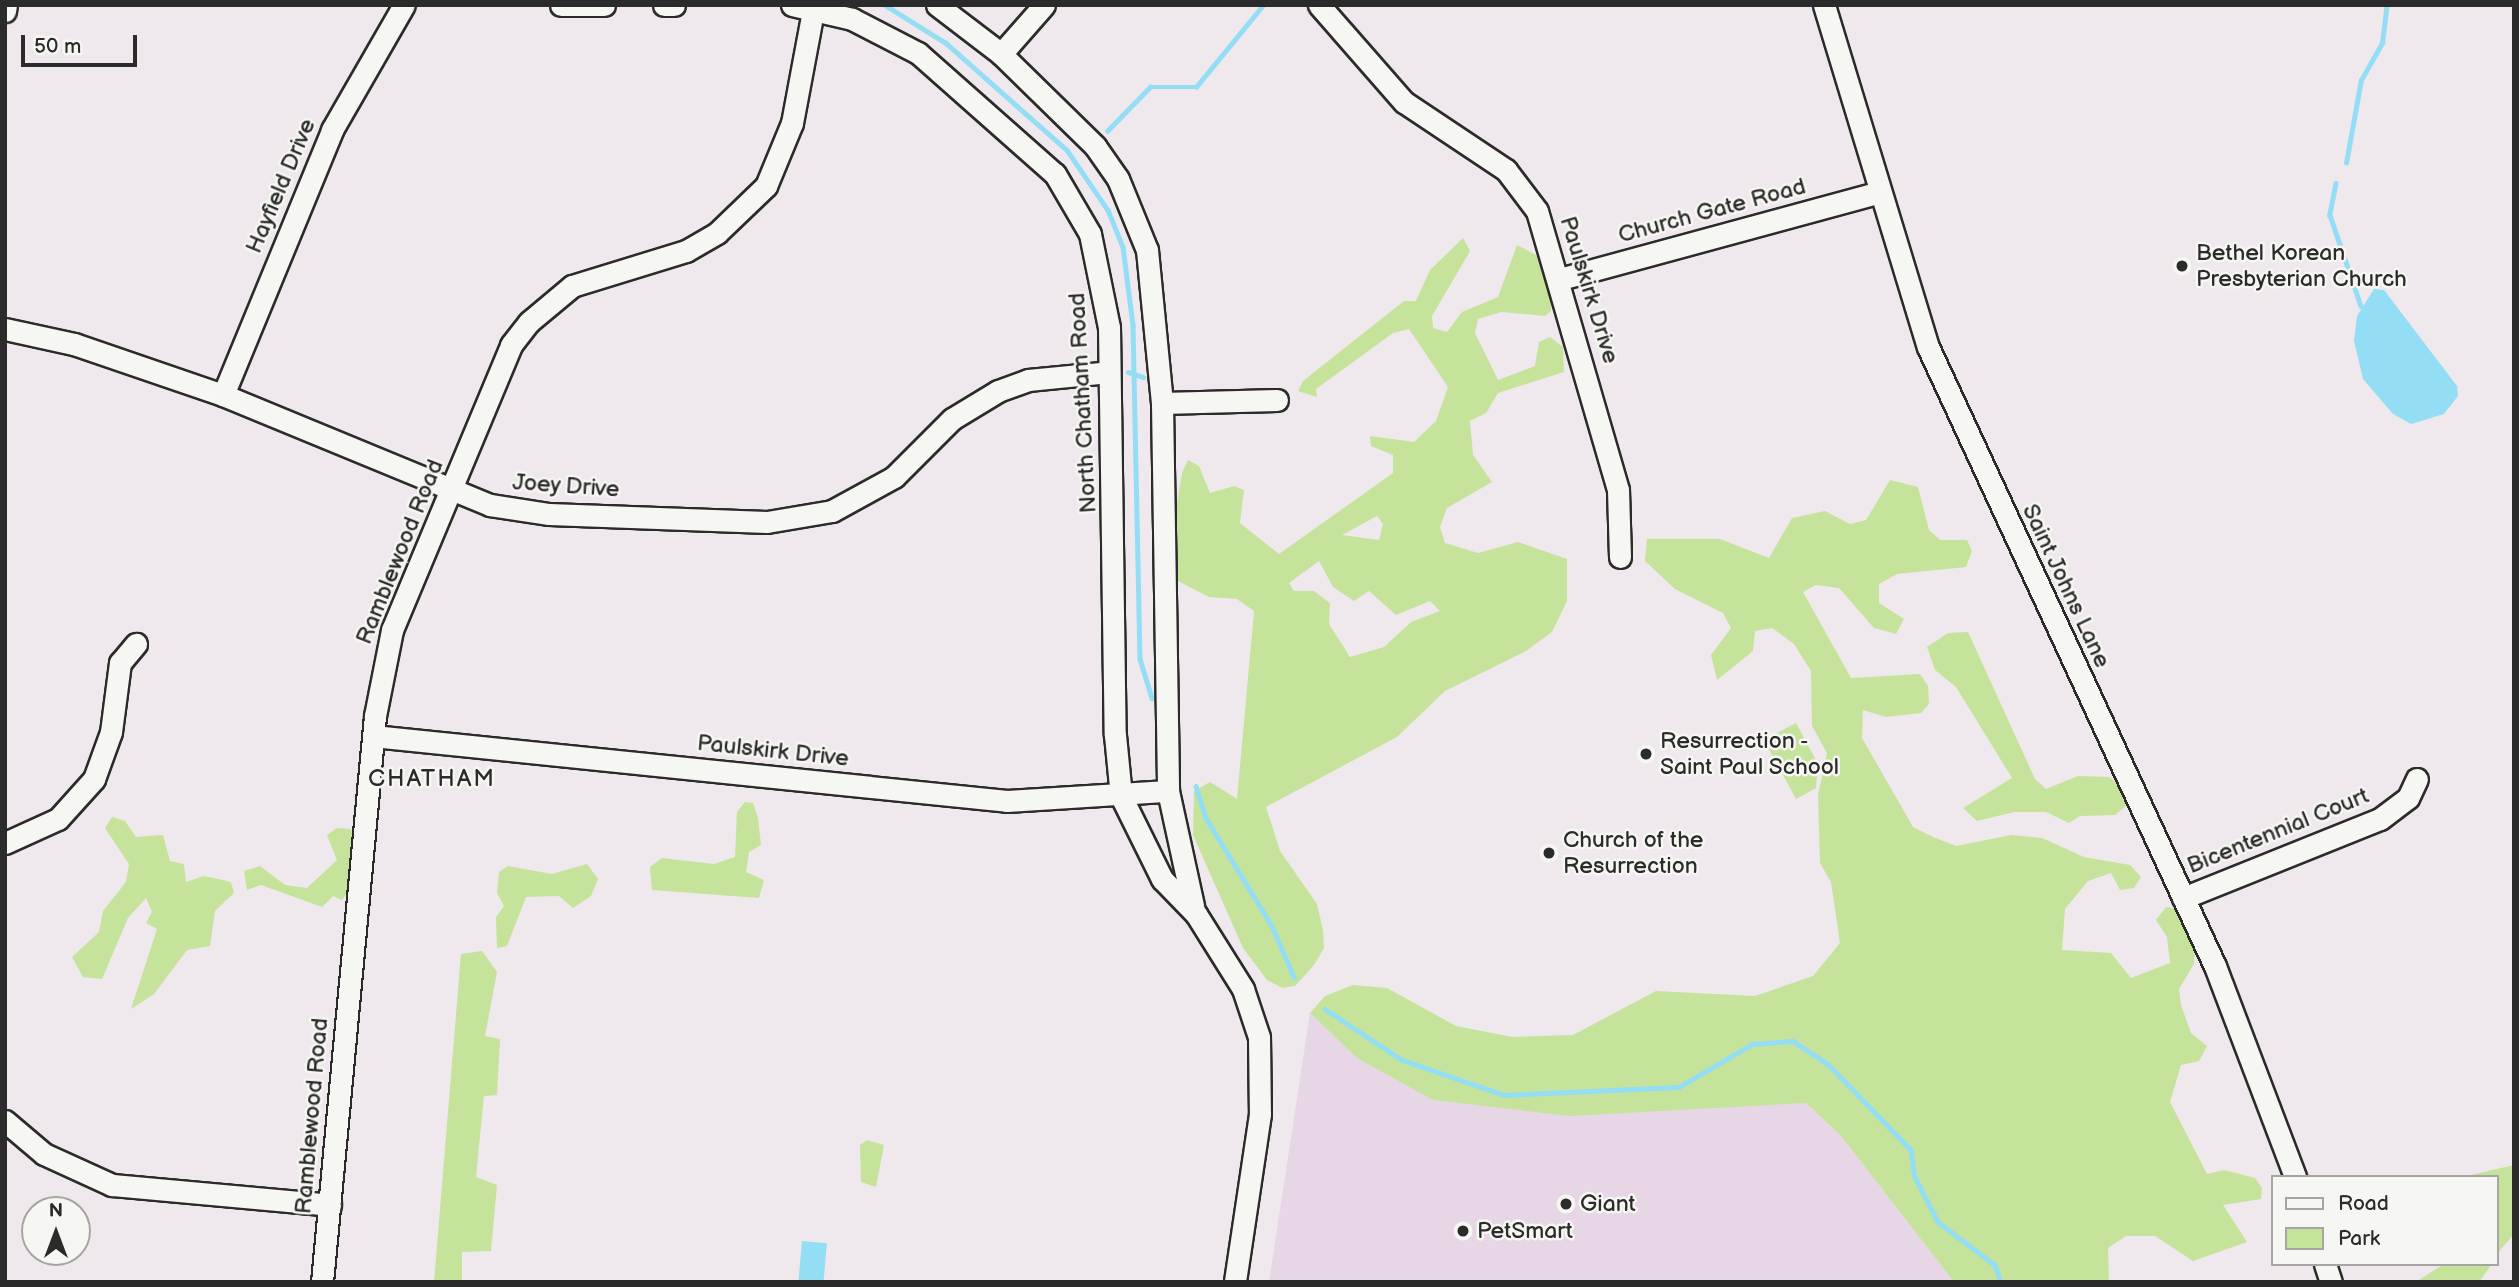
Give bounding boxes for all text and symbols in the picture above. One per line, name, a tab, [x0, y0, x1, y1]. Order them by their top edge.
scale bar	[24, 21, 140, 65]
text: 50 m	[34, 34, 81, 59]
street label: Hayfield Drive	[240, 115, 322, 257]
street label: Church Gate Road	[1615, 173, 1809, 249]
street label: Paulskirk Drive	[1554, 213, 1624, 367]
place label: Bethel Korean Presbyterian Church	[2196, 239, 2407, 293]
marker: Bethel Korean Presbyterian Church	[2174, 258, 2190, 274]
street label: North Chatham Road	[1063, 292, 1103, 514]
street label: Ramblewood Road	[350, 456, 450, 648]
street label: Joey Drive	[511, 468, 621, 504]
street label: Saint Johns Lane	[2016, 499, 2116, 673]
place label: Resurrection - Saint Paul School	[1660, 727, 1839, 781]
street label: Paulskirk Drive	[696, 729, 850, 773]
marker: Resurrection - Saint Paul School	[1638, 746, 1654, 762]
district label: CHATHAM	[369, 765, 495, 793]
street label: Bicentennial Court	[2183, 782, 2373, 880]
place label: Church of the Resurrection	[1563, 826, 1703, 880]
marker: Church of the Resurrection	[1541, 845, 1557, 861]
street label: Ramblewood Road	[290, 1017, 334, 1215]
legend	[2270, 1175, 2498, 1266]
place label: Giant	[1580, 1190, 1636, 1218]
text: Road	[2338, 1191, 2389, 1216]
north arrow	[21, 1196, 91, 1266]
marker: Giant	[1558, 1196, 1574, 1212]
text: N	[49, 1200, 63, 1223]
place label: PetSmart	[1477, 1217, 1573, 1245]
marker: PetSmart	[1455, 1223, 1471, 1239]
text: Park	[2338, 1226, 2380, 1251]

